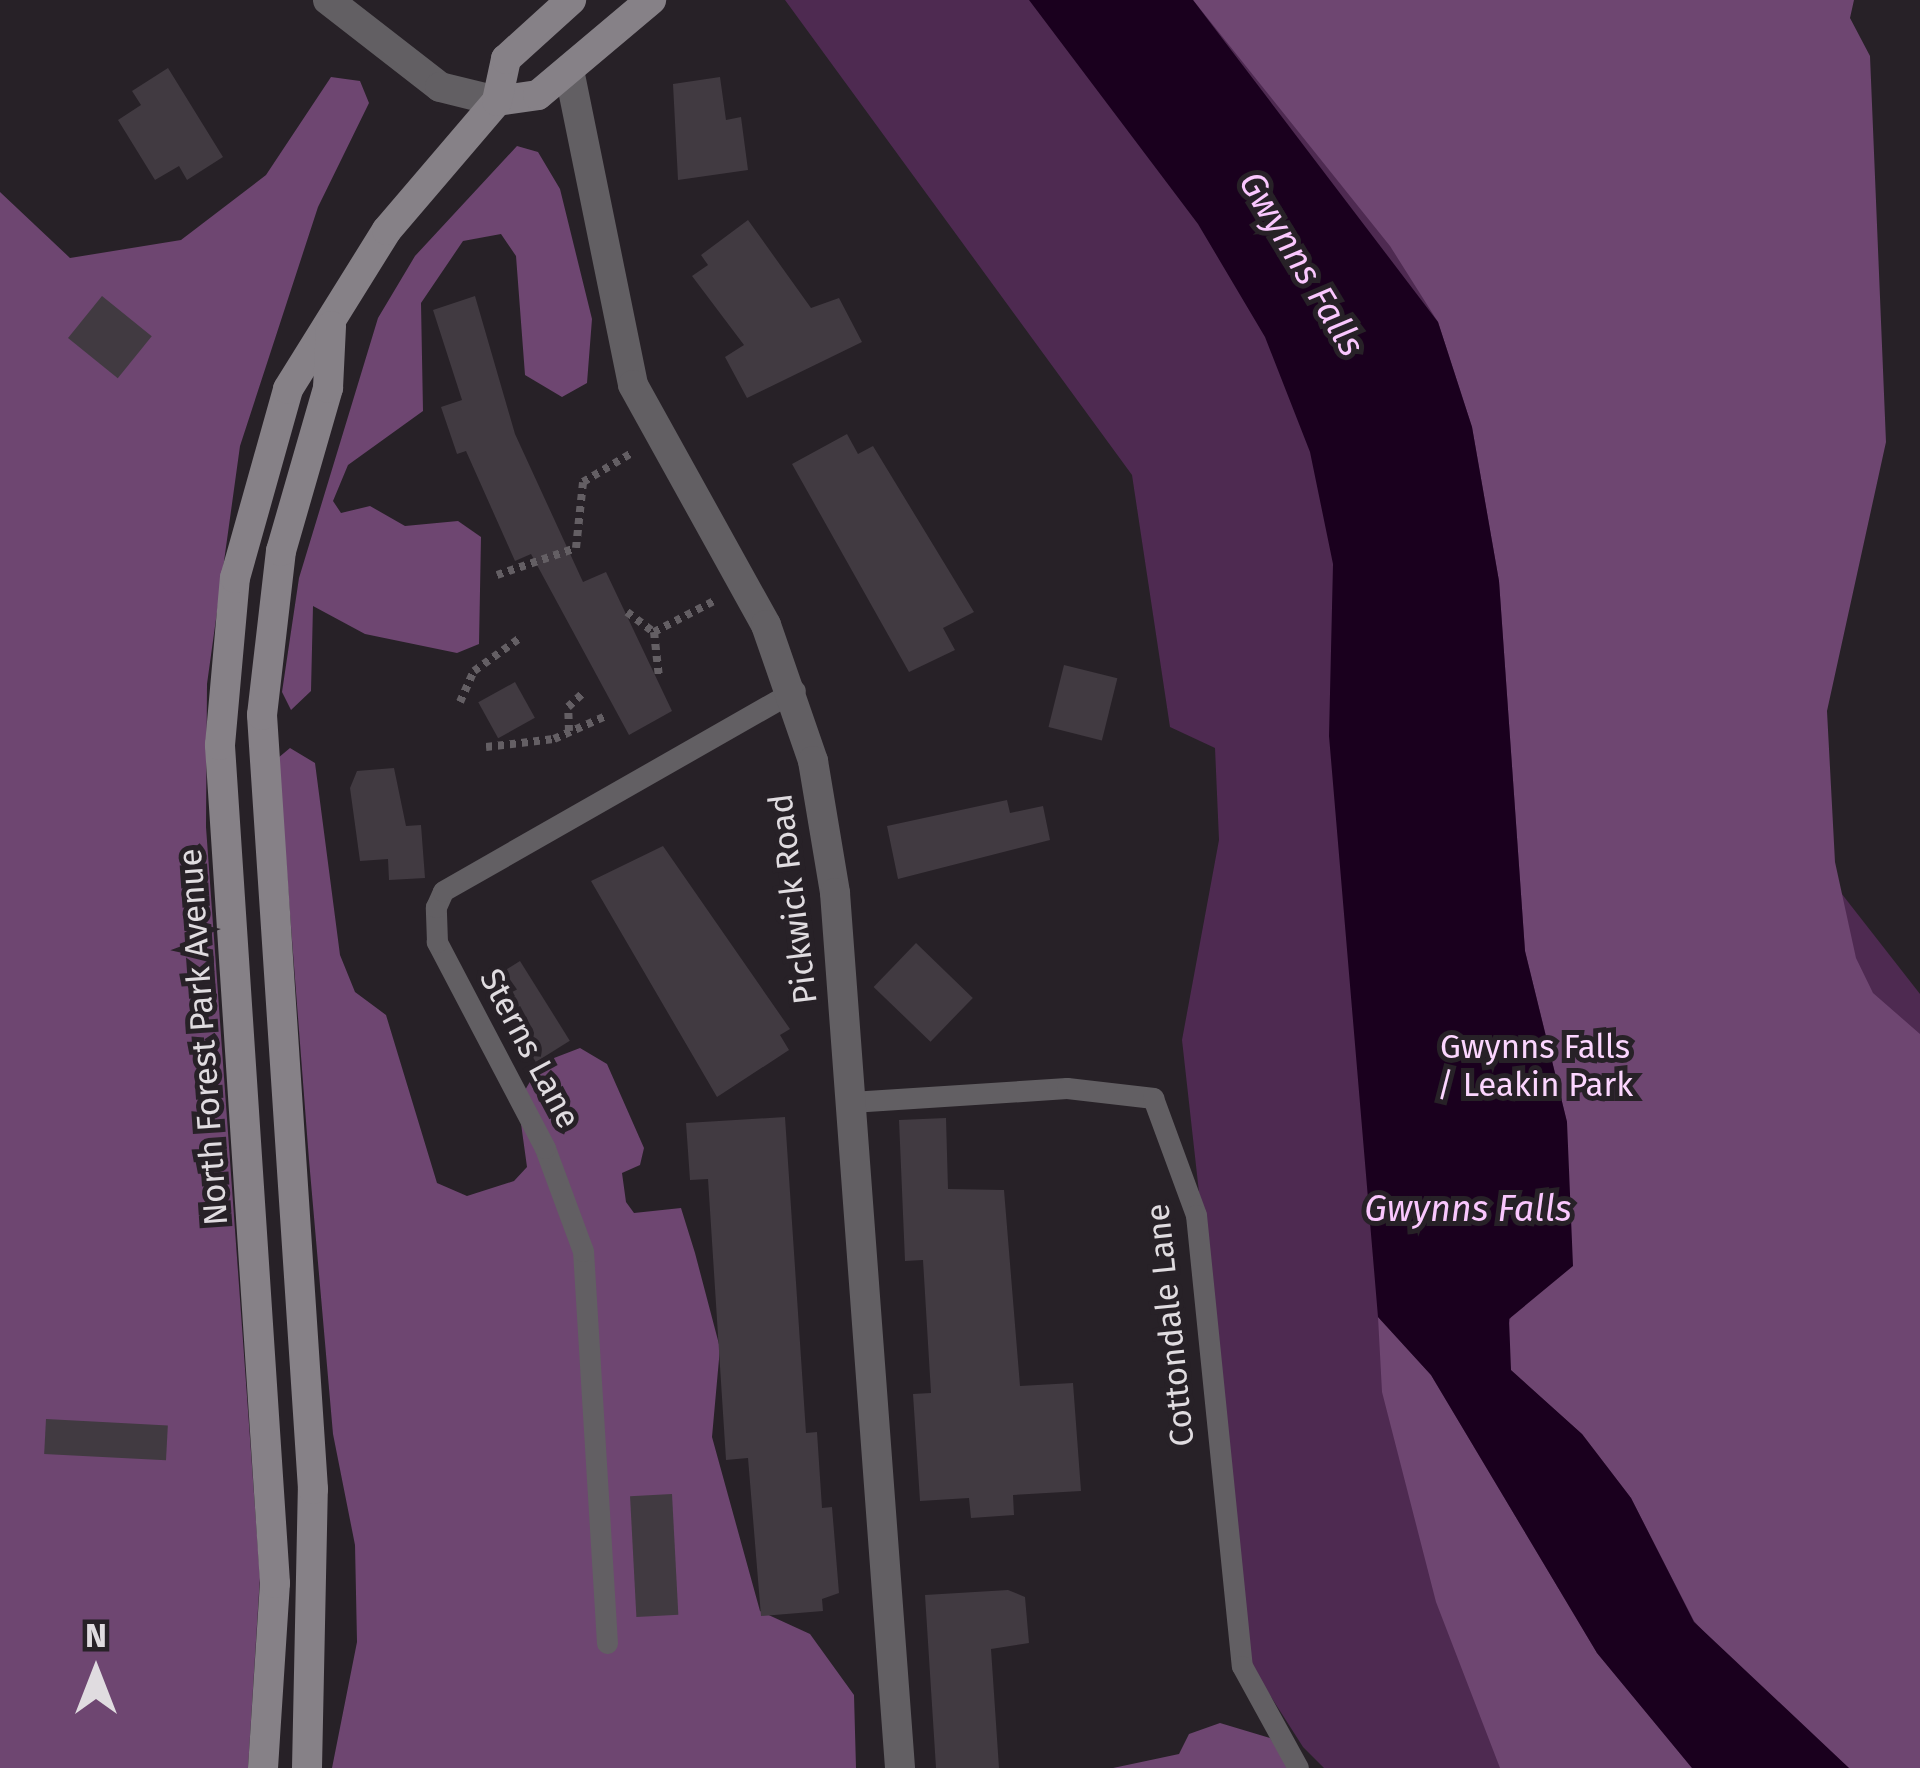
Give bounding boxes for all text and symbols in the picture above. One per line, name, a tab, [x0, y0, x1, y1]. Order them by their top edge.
water label: Gwynns Falls	[1229, 164, 1373, 364]
street label: Pickwick Road	[761, 792, 827, 1006]
street label: North Forest Park Avenue	[171, 847, 237, 1227]
street label: Sterns Lane	[470, 962, 588, 1136]
park label: Gwynns Falls / Leakin Park	[1437, 1028, 1633, 1106]
water label: Gwynns Falls	[1364, 1188, 1572, 1232]
street label: Cottondale Lane	[1139, 1202, 1203, 1448]
north arrow	[36, 1612, 156, 1732]
text: N	[85, 1616, 107, 1656]

